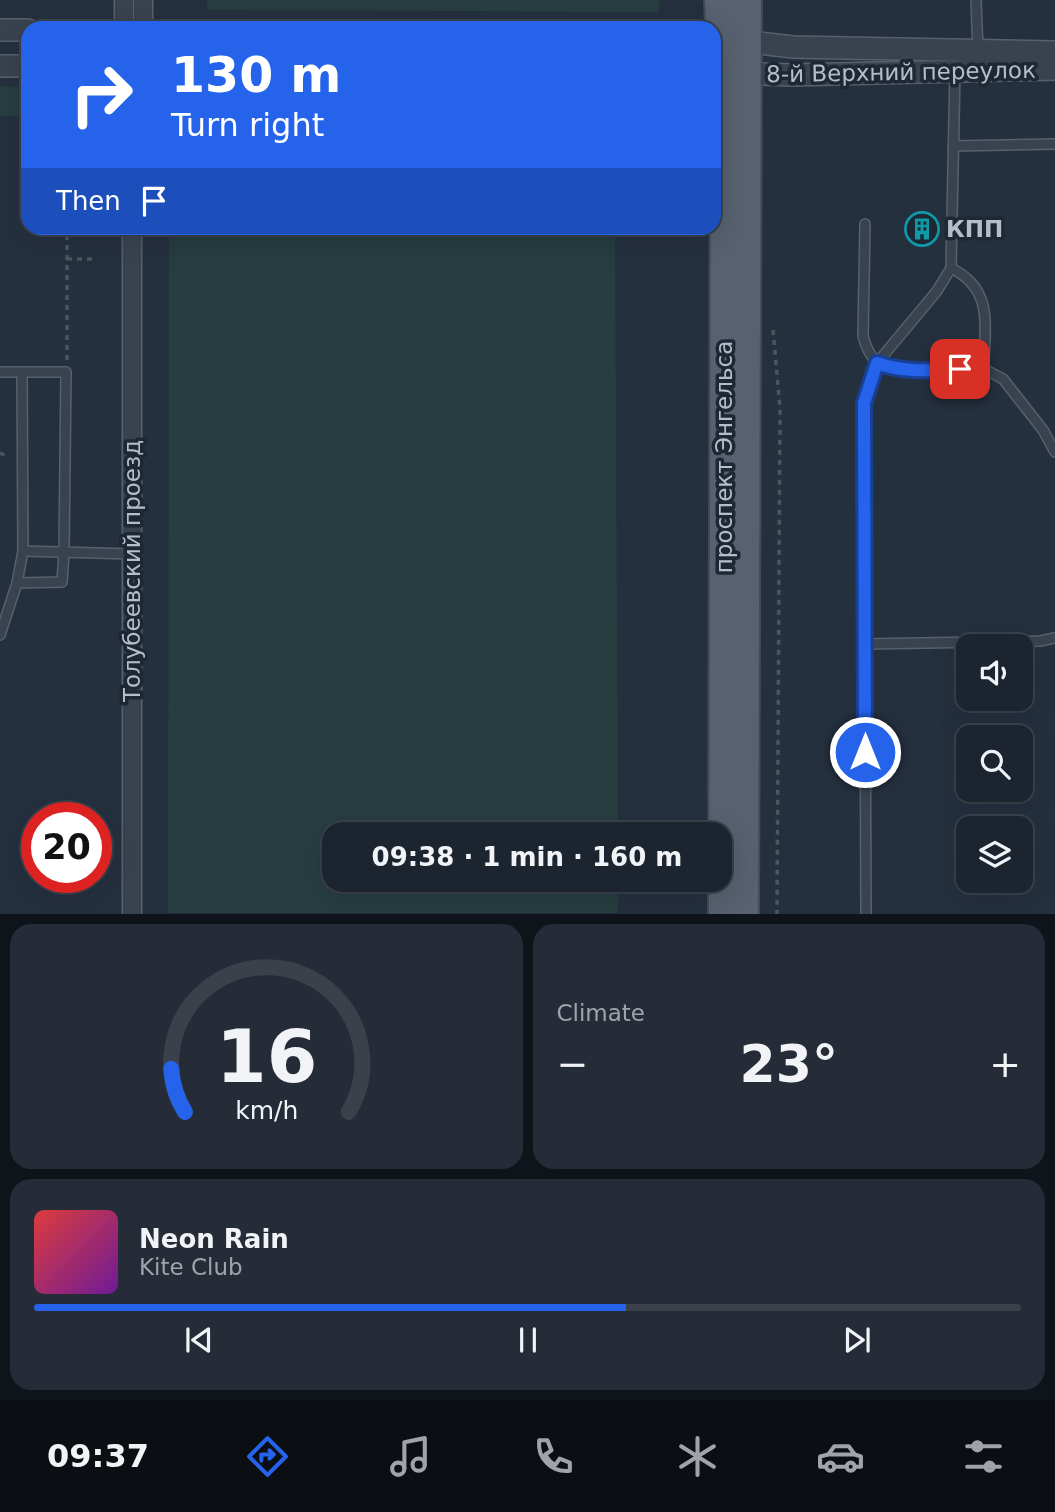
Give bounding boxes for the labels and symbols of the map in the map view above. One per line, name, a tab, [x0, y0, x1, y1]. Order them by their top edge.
street label: 8-й Верхний переулок	[766, 57, 1036, 87]
building icon: КПП	[903, 210, 941, 248]
place label: КПП	[946, 216, 1003, 242]
pin	[930, 339, 990, 399]
street label: проспект Энгельса	[711, 341, 737, 573]
street label: Толубеевский проезд	[119, 440, 145, 703]
position arrow	[828, 715, 902, 789]
speed limit sign: 20	[21, 802, 112, 893]

